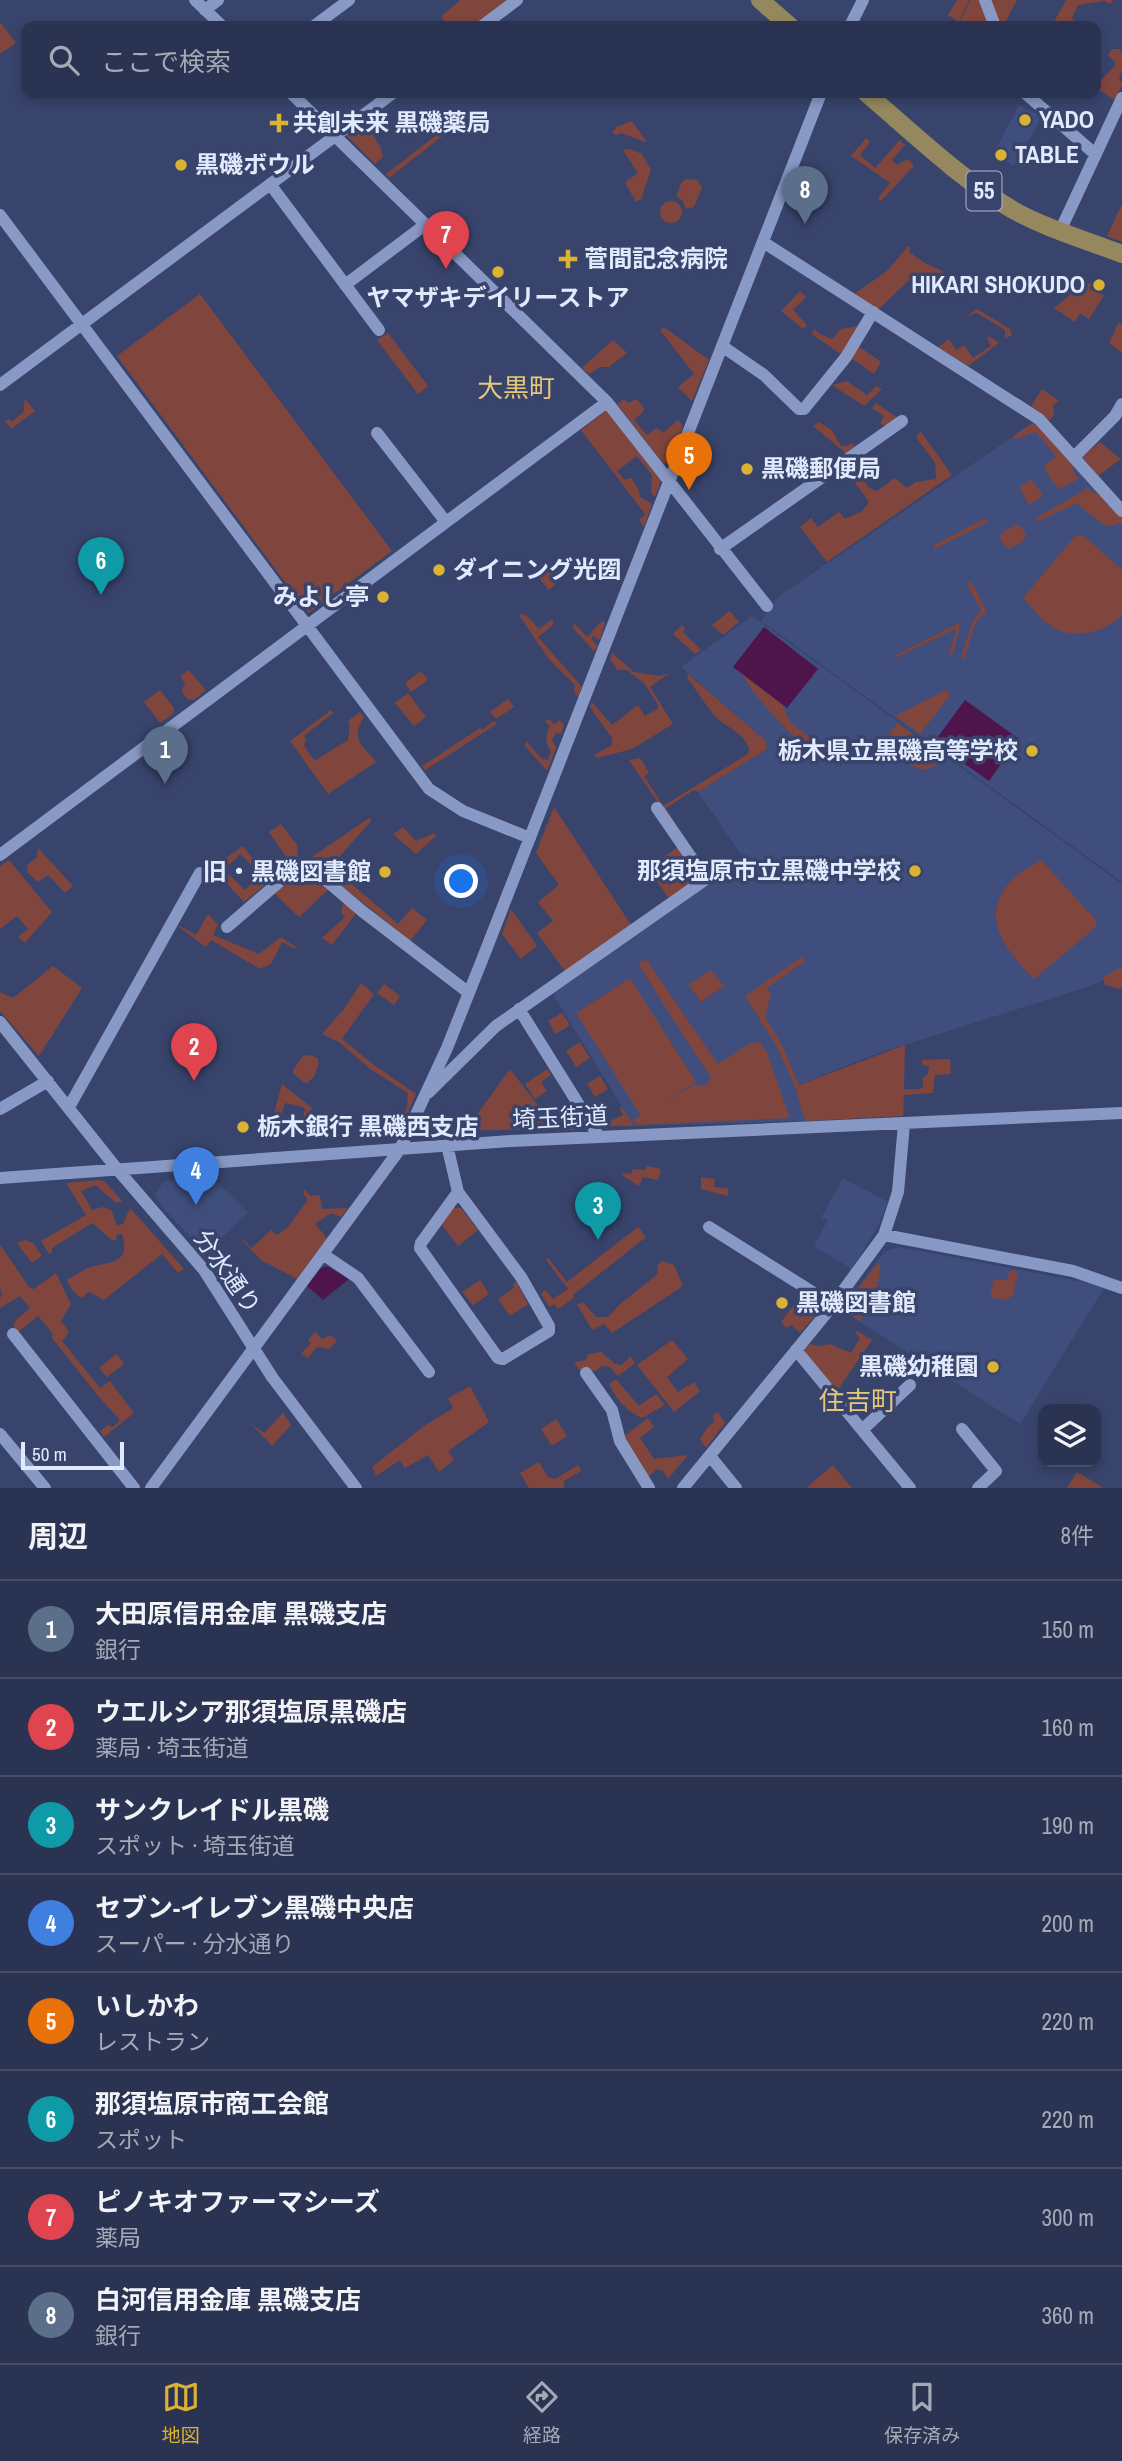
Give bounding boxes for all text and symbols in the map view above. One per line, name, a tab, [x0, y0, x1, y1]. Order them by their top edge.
search box	[21, 21, 1101, 98]
icon: search	[45, 41, 83, 79]
text: ここで検索	[101, 44, 231, 79]
place label: YADO	[1039, 103, 1094, 135]
place label: 共創未来 黒磯薬局	[293, 106, 490, 138]
marker: YADO	[1017, 112, 1033, 128]
marker: 共創未来 黒磯薬局	[271, 115, 287, 131]
place label: TABLE	[1015, 138, 1079, 170]
marker: TABLE	[993, 147, 1009, 163]
place label: 黒磯ボウル	[195, 148, 315, 180]
marker: 黒磯ボウル	[173, 157, 189, 173]
pin: 8	[782, 166, 828, 224]
road number: 55	[967, 172, 1002, 210]
pin: 7	[423, 211, 469, 269]
place label: 菅間記念病院	[584, 242, 728, 274]
marker: 菅間記念病院	[558, 249, 578, 269]
marker: ヤマザキデイリーストア	[490, 264, 506, 280]
place label: HIKARI SHOKUDO	[911, 268, 1085, 300]
marker: HIKARI SHOKUDO	[1091, 277, 1107, 293]
place label: ヤマザキデイリーストア	[367, 281, 629, 313]
district label: 大黒町	[477, 370, 555, 405]
pin: 5	[666, 432, 712, 490]
place label: 黒磯郵便局	[761, 452, 881, 484]
marker: 黒磯郵便局	[739, 461, 755, 477]
pin: 6	[78, 537, 124, 595]
place label: ダイニング光圀	[453, 553, 621, 585]
marker: ダイニング光圀	[431, 562, 447, 578]
place label: みよし亭	[273, 580, 369, 612]
marker: みよし亭	[375, 589, 391, 605]
pin: 1	[142, 726, 188, 784]
place label: 栃木県立黒磯高等学校	[778, 734, 1018, 766]
marker: 栃木県立黒磯高等学校	[1024, 743, 1040, 759]
place label: 那須塩原市立黒磯中学校	[637, 854, 901, 886]
place label: 旧・黒磯図書館	[203, 855, 371, 887]
marker: 那須塩原市立黒磯中学校	[907, 863, 923, 879]
marker: 旧・黒磯図書館	[377, 864, 393, 880]
your location	[444, 864, 478, 898]
pin: 2	[171, 1023, 217, 1081]
street label: 埼玉街道	[511, 1099, 609, 1135]
place label: 栃木銀行 黒磯西支店	[257, 1110, 478, 1142]
marker: 栃木銀行 黒磯西支店	[235, 1119, 251, 1135]
pin: 4	[173, 1147, 219, 1205]
pin: 3	[575, 1182, 621, 1240]
street label: 分水通り	[187, 1223, 268, 1320]
place label: 黒磯図書館	[796, 1286, 916, 1318]
marker: 黒磯図書館	[774, 1295, 790, 1311]
place label: 黒磯幼稚園	[859, 1350, 979, 1382]
marker: 黒磯幼稚園	[985, 1359, 1001, 1375]
district label: 住吉町	[819, 1383, 897, 1418]
map controls	[1038, 1404, 1101, 1467]
button: layers	[1038, 1404, 1101, 1467]
scale bar	[21, 1439, 124, 1471]
text: 50 m	[32, 1441, 67, 1467]
text: 周辺	[28, 1516, 88, 1556]
text: 8件	[1061, 1520, 1094, 1551]
text: 大田原信用金庫 黒磯支店	[95, 1596, 387, 1631]
text: 1	[46, 1614, 56, 1645]
text: 150 m	[1042, 1614, 1094, 1645]
text: 銀行	[95, 1634, 141, 1665]
text: ウエルシア那須塩原黒磯店	[95, 1694, 407, 1729]
text: 2	[46, 1712, 56, 1743]
text: 160 m	[1042, 1712, 1094, 1743]
text: 薬局 · 埼玉街道	[95, 1732, 249, 1763]
text: サンクレイドル黒磯	[95, 1792, 329, 1827]
text: 3	[46, 1810, 56, 1841]
text: 190 m	[1042, 1810, 1094, 1841]
text: スポット · 埼玉街道	[95, 1830, 295, 1861]
text: セブン-イレブン黒磯中央店	[95, 1890, 414, 1925]
text: 4	[46, 1908, 56, 1939]
text: 200 m	[1042, 1908, 1094, 1939]
text: スーパー · 分水通り	[95, 1928, 295, 1959]
text: いしかわ	[95, 1988, 199, 2023]
text: 5	[46, 2006, 56, 2037]
text: 220 m	[1042, 2006, 1094, 2037]
text: レストラン	[95, 2026, 210, 2057]
text: 那須塩原市商工会館	[95, 2086, 329, 2121]
text: 6	[46, 2104, 56, 2135]
text: 220 m	[1042, 2104, 1094, 2135]
text: スポット	[95, 2124, 187, 2155]
text: ピノキオファーマシーズ	[95, 2184, 380, 2219]
text: 7	[46, 2202, 56, 2233]
text: 300 m	[1042, 2202, 1094, 2233]
text: 薬局	[95, 2222, 141, 2253]
text: 白河信用金庫 黒磯支店	[95, 2282, 361, 2317]
text: 8	[46, 2300, 56, 2331]
text: 360 m	[1042, 2300, 1094, 2331]
text: 銀行	[95, 2320, 141, 2351]
tab: 地図	[162, 2378, 200, 2448]
tab: 経路	[523, 2378, 561, 2448]
tab: 保存済み	[884, 2378, 960, 2448]

